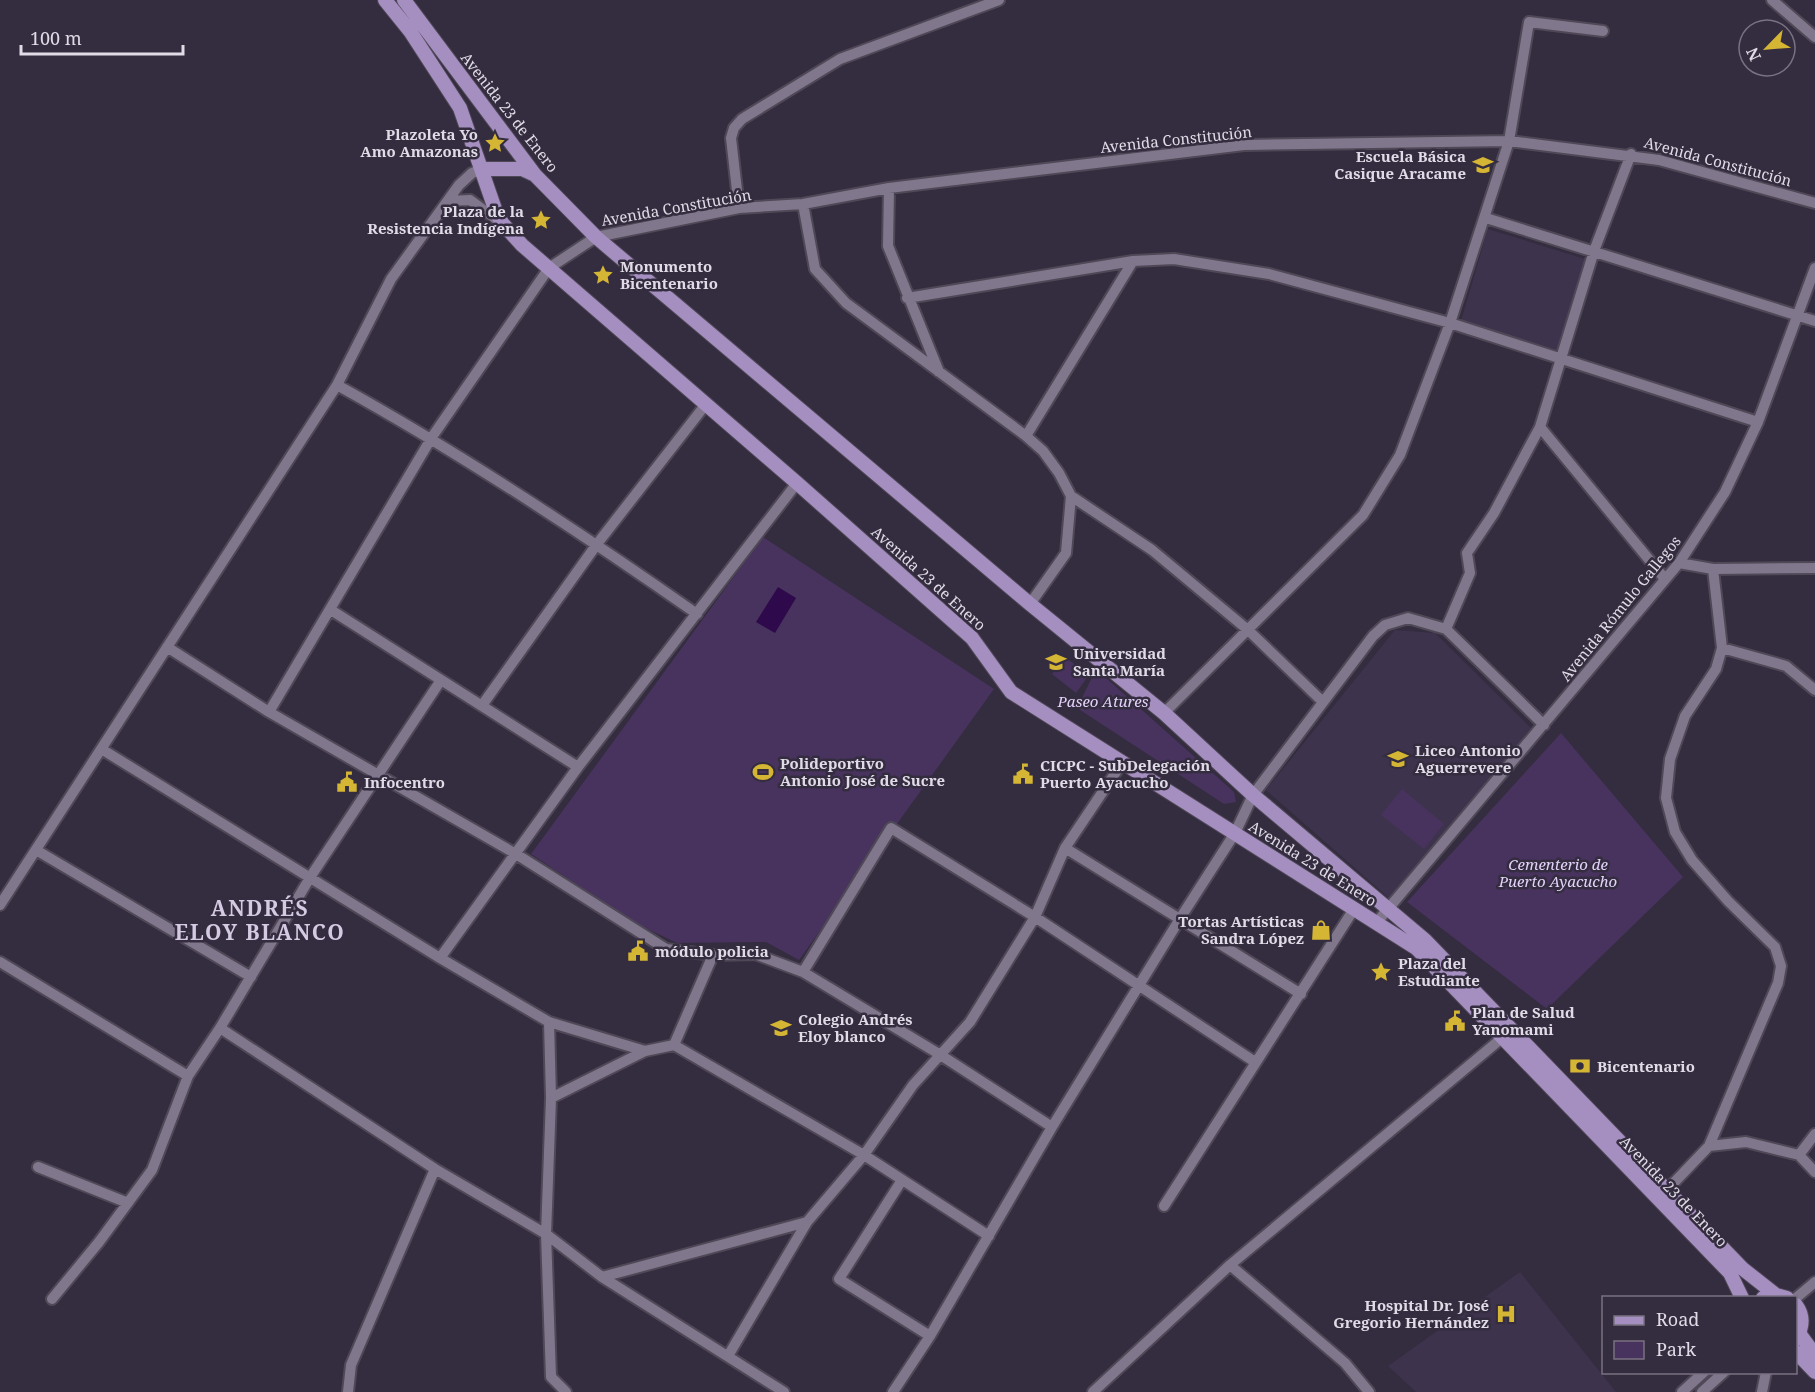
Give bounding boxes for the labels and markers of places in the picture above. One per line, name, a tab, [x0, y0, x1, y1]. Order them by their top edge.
place label: Plazoleta Yo Amo Amazonas	[360, 124, 478, 161]
place icon: Plazoleta Yo Amo Amazonas	[483, 131, 507, 155]
place label: Escuela Básica Casique Aracame	[1334, 146, 1466, 183]
school or university icon: Escuela Básica Casique Aracame	[1471, 153, 1495, 177]
place label: Plaza de la Resistencia Indígena	[367, 201, 524, 238]
place icon: Plaza de la Resistencia Indígena	[529, 208, 553, 232]
place label: Monumento Bicentenario	[620, 256, 718, 293]
place icon: Monumento Bicentenario	[591, 263, 615, 287]
place label: Universidad Santa María	[1073, 643, 1166, 680]
school or university icon: Universidad Santa María	[1044, 650, 1068, 674]
place label: Liceo Antonio Aguerrevere	[1415, 740, 1521, 777]
school or university icon: Liceo Antonio Aguerrevere	[1386, 747, 1410, 771]
place label: Polideportivo Antonio José de Sucre	[780, 753, 945, 790]
place label: CICPC - SubDelegación Puerto Ayacucho	[1040, 755, 1210, 792]
sports icon: Polideportivo Antonio José de Sucre	[751, 760, 775, 784]
public building icon: CICPC - SubDelegación Puerto Ayacucho	[1011, 762, 1035, 786]
public building icon: Infocentro	[335, 770, 359, 794]
place label: Infocentro	[364, 772, 445, 792]
place label: Tortas Artísticas Sandra López	[1178, 911, 1304, 948]
shop icon: Tortas Artísticas Sandra López	[1309, 918, 1333, 942]
public building icon: módulo policia	[626, 939, 650, 963]
place label: módulo policia	[655, 941, 769, 961]
place label: Plaza del Estudiante	[1398, 953, 1480, 990]
place icon: Plaza del Estudiante	[1369, 960, 1393, 984]
place label: Plan de Salud Yanomami	[1472, 1002, 1575, 1039]
place label: Colegio Andrés Eloy blanco	[798, 1009, 913, 1046]
public building icon: Plan de Salud Yanomami	[1443, 1009, 1467, 1033]
school or university icon: Colegio Andrés Eloy blanco	[769, 1016, 793, 1040]
bank icon: Bicentenario	[1568, 1054, 1592, 1078]
place label: Bicentenario	[1597, 1056, 1695, 1076]
place label: Hospital Dr. José Gregorio Hernández	[1333, 1295, 1489, 1332]
hospital icon: Hospital Dr. José Gregorio Hernández	[1494, 1302, 1518, 1326]

